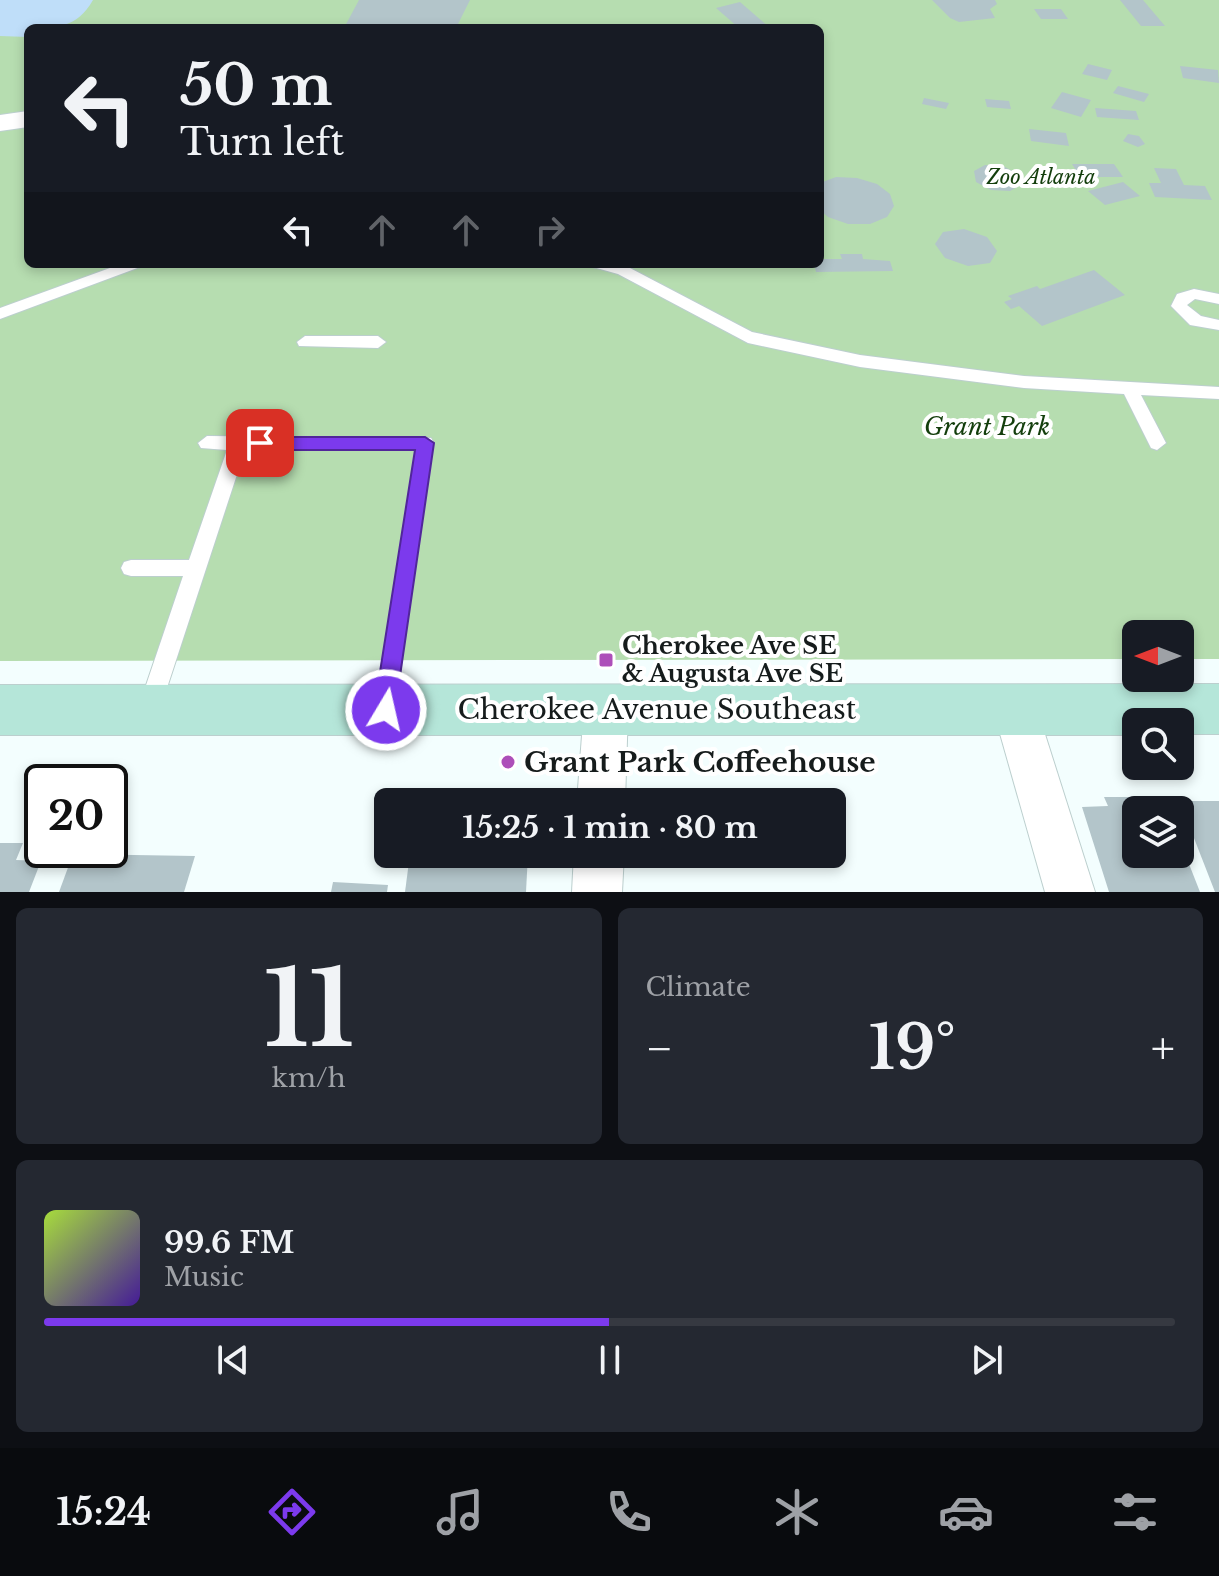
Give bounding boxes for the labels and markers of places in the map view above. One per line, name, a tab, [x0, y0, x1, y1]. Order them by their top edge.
pin	[226, 409, 294, 477]
place label: Cherokee Ave SE & Augusta Ave SE	[622, 631, 843, 688]
marker: Cherokee Ave SE & Augusta Ave SE	[597, 651, 615, 669]
place label: Grant Park Coffeehouse	[524, 745, 876, 780]
marker: Grant Park Coffeehouse	[499, 753, 517, 771]

